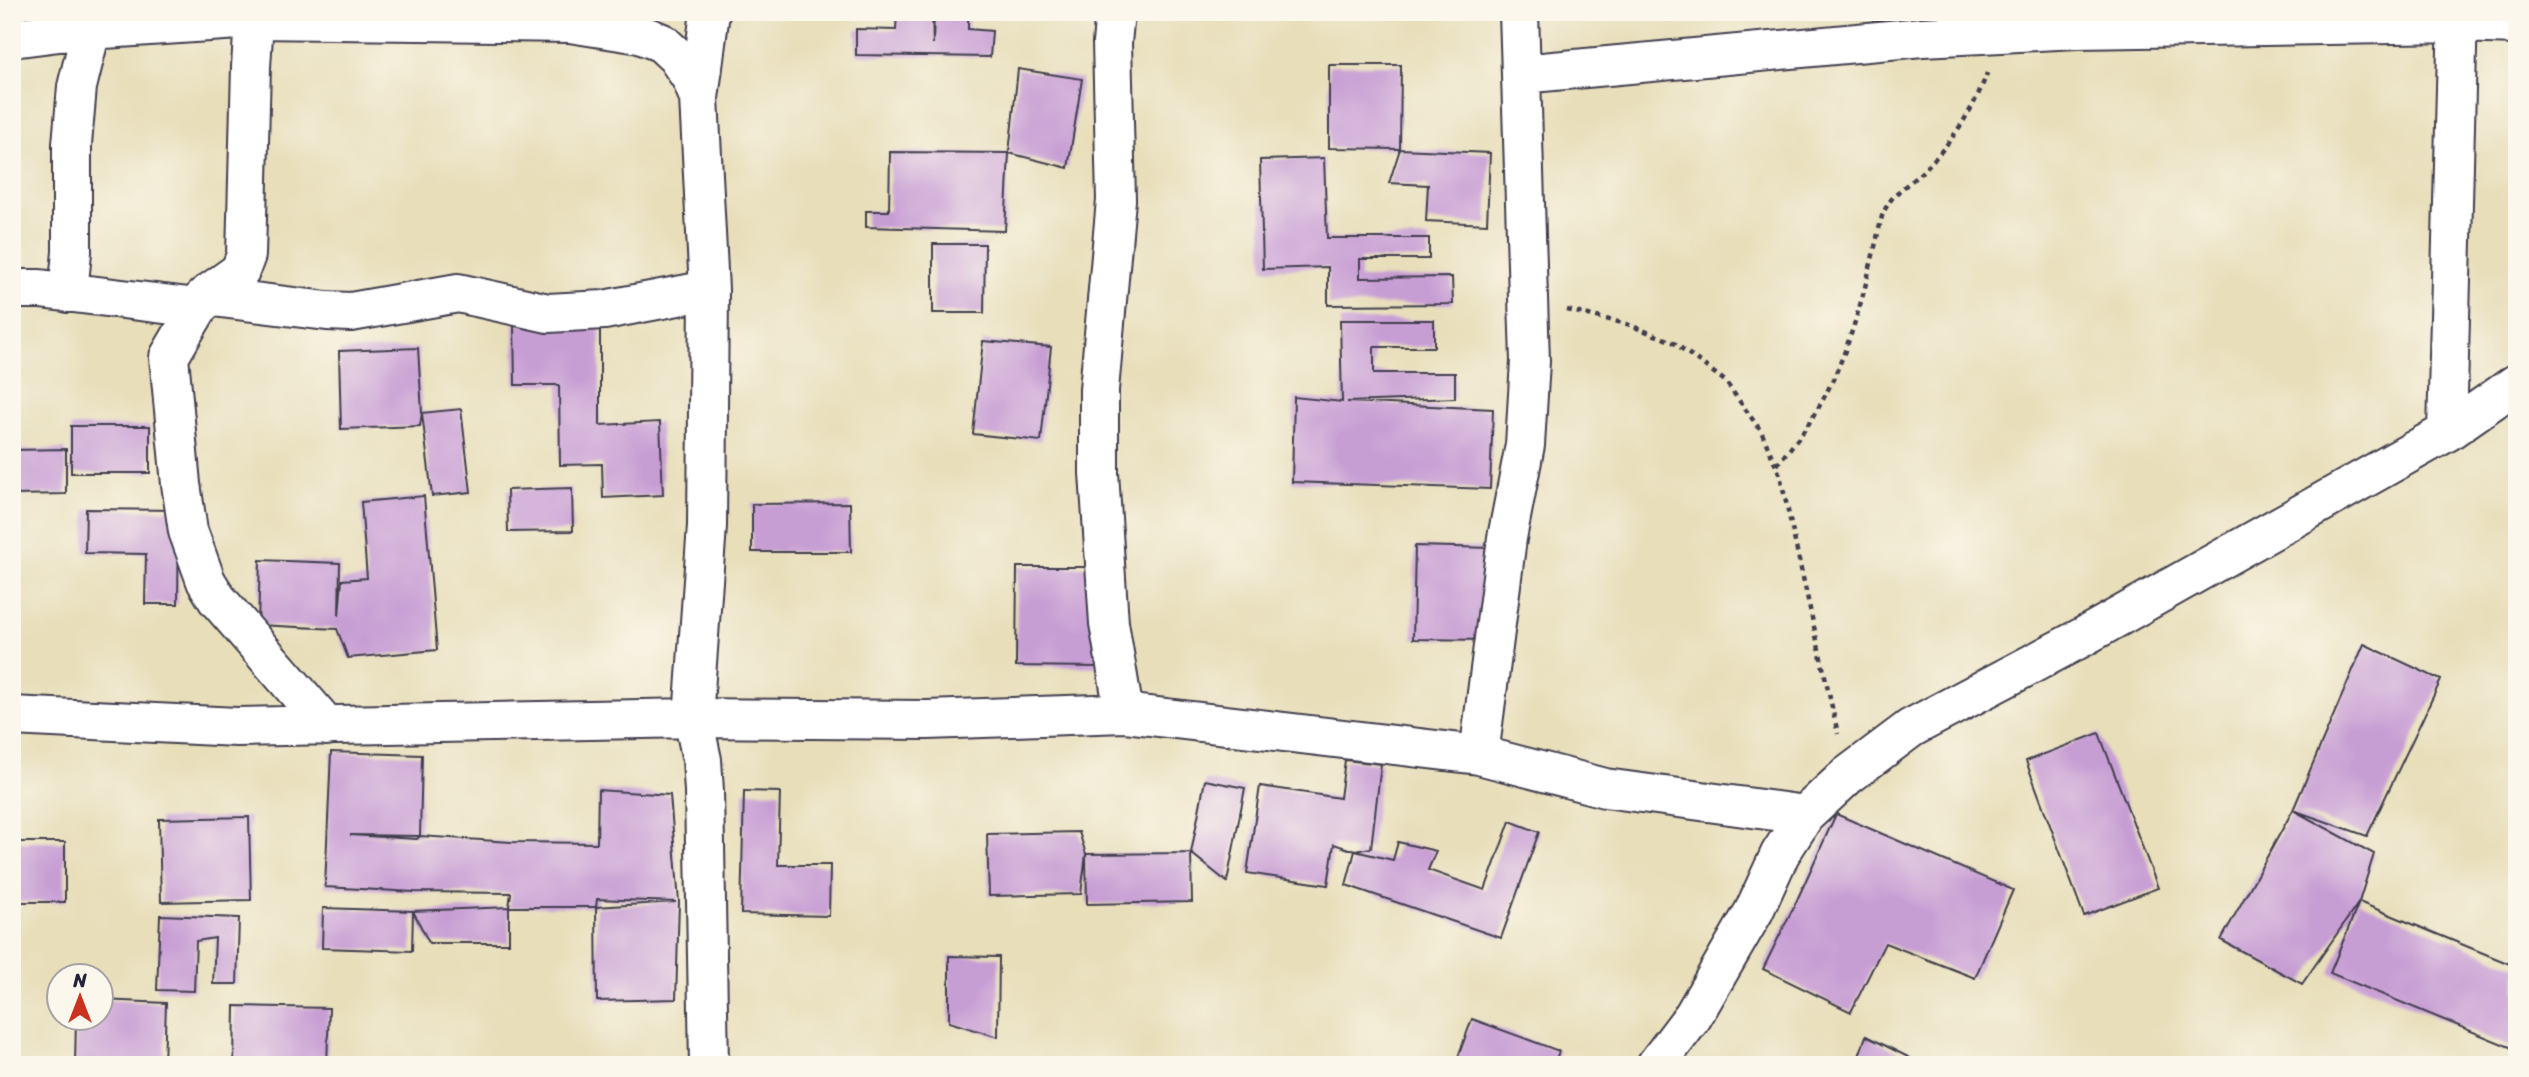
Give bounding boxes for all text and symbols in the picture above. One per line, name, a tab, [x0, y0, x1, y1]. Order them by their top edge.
north arrow	[46, 962, 116, 1032]
text: N	[72, 964, 87, 997]

